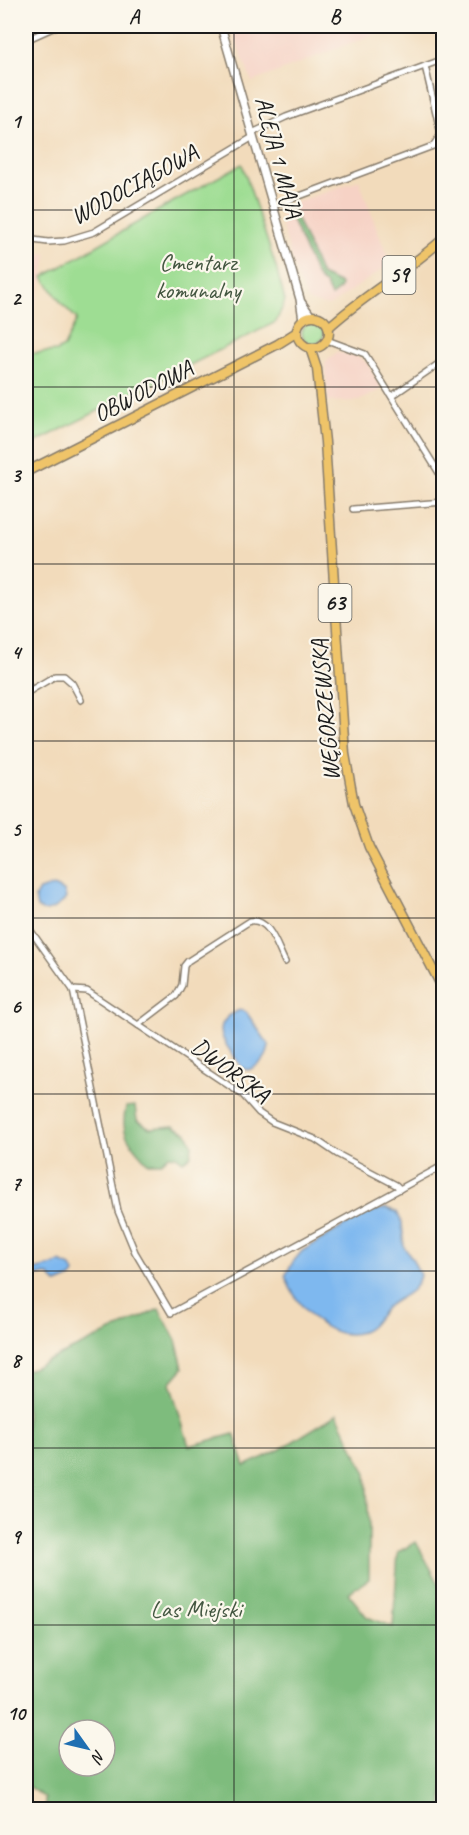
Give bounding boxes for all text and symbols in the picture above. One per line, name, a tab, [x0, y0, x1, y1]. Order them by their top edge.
text: A	[129, 4, 141, 29]
text: B	[330, 4, 342, 29]
street label: ALEJA 1 MAJA	[248, 93, 310, 222]
text: 1	[12, 109, 23, 134]
street label: WODOCIĄGOWA	[65, 136, 204, 231]
park label: Cmentarz komunalny	[156, 247, 242, 305]
road number: 59	[382, 256, 416, 294]
text: 2	[12, 286, 23, 311]
street label: OBWODOWA	[88, 353, 199, 429]
text: 3	[12, 463, 23, 488]
road number: 63	[318, 584, 352, 622]
street label: WĘGORZEWSKA	[304, 637, 346, 782]
text: 4	[12, 640, 24, 665]
text: 5	[12, 817, 23, 842]
text: 6	[11, 994, 22, 1019]
street label: DWORSKA	[186, 1031, 277, 1110]
text: 7	[12, 1171, 23, 1196]
text: 8	[12, 1348, 24, 1373]
text: 9	[12, 1524, 23, 1549]
park label: Las Miejski	[151, 1594, 244, 1624]
text: 10	[7, 1701, 27, 1726]
north arrow	[57, 1718, 117, 1778]
text: N	[86, 1746, 110, 1768]

